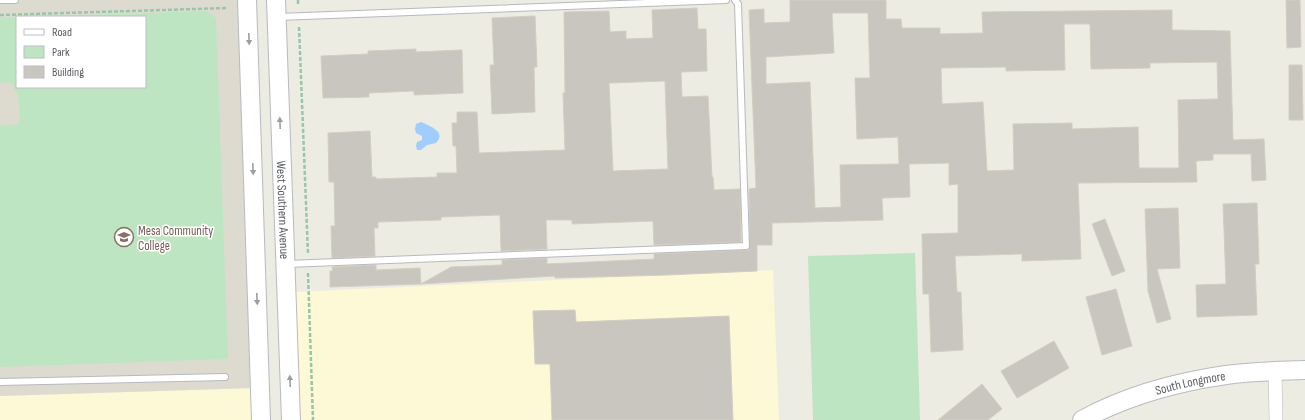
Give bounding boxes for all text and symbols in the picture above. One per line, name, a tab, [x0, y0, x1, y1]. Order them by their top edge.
legend	[16, 16, 146, 88]
text: Road	[52, 25, 72, 40]
one-way arrow	[245, 33, 252, 45]
text: Park	[52, 45, 70, 60]
text: Building	[52, 65, 84, 80]
one-way arrow	[277, 116, 283, 129]
street label: West Southern Avenue	[273, 160, 292, 259]
one-way arrow	[250, 163, 256, 176]
place label: Mesa Community College	[138, 223, 213, 254]
school or university icon: Mesa Community College	[113, 226, 135, 248]
one-way arrow	[254, 293, 261, 305]
street label: South Longmore	[1153, 368, 1226, 399]
one-way arrow	[287, 374, 293, 387]

